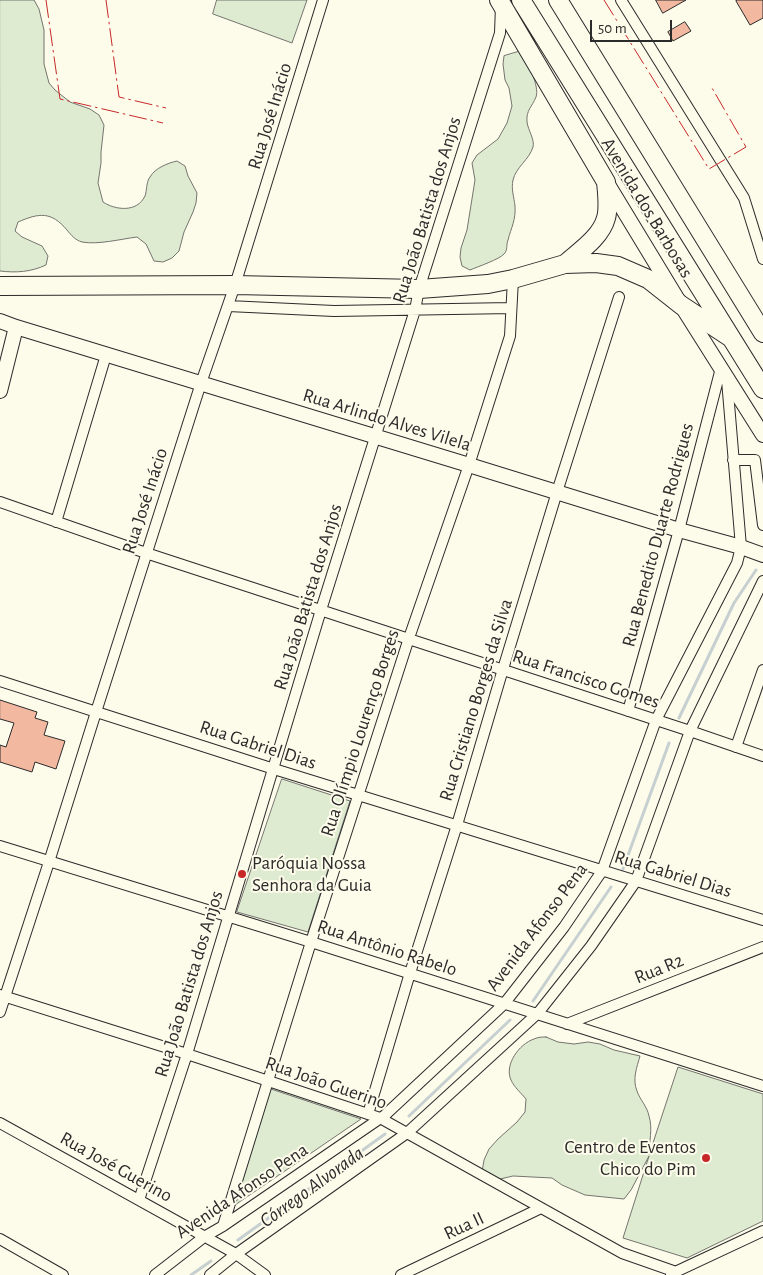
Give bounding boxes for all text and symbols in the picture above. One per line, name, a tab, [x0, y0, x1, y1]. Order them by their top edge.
scale bar	[593, 10, 676, 42]
text: 50 m	[598, 21, 627, 36]
street label: Rua José Inácio	[243, 60, 297, 172]
street label: Rua João Batista dos Anjos	[388, 114, 466, 306]
street label: Avenida dos Barbosas	[596, 134, 698, 282]
street label: Rua Arlindo Alves Vilela	[300, 384, 474, 456]
street label: Rua Benedito Duarte Rodrigues	[617, 421, 699, 649]
street label: Rua José Inácio	[117, 445, 173, 557]
street label: Rua João Batista dos Anjos	[269, 501, 347, 693]
street label: Rua Cristiano Borges da Silva	[434, 596, 518, 804]
street label: Rua Olímpio Lourenço Borges	[316, 627, 404, 839]
street label: Rua Francisco Gomes	[509, 644, 663, 714]
street label: Rua Gabriel Dias	[197, 715, 319, 775]
street label: Rua Gabriel Dias	[612, 845, 734, 903]
place label: Paróquia Nossa Senhora da Guia	[252, 852, 372, 896]
street label: Avenida Afonso Pena	[481, 858, 593, 996]
marker: Paróquia Nossa Senhora da Guia	[236, 868, 248, 880]
street label: Rua João Batista dos Anjos	[150, 888, 228, 1080]
street label: Rua Antônio Rabelo	[314, 915, 460, 981]
street label: Rua R2	[631, 949, 687, 989]
street label: Rua João Guerino	[262, 1052, 390, 1114]
street label: Rua José Guerino	[56, 1127, 176, 1207]
place label: Centro de Eventos Chico do Pim	[565, 1136, 696, 1180]
street label: Avenida Afonso Pena	[172, 1138, 312, 1244]
water label: Córrego Alvorada	[255, 1141, 369, 1233]
marker: Centro de Eventos Chico do Pim	[700, 1152, 712, 1164]
street label: Rua II	[440, 1207, 488, 1245]

